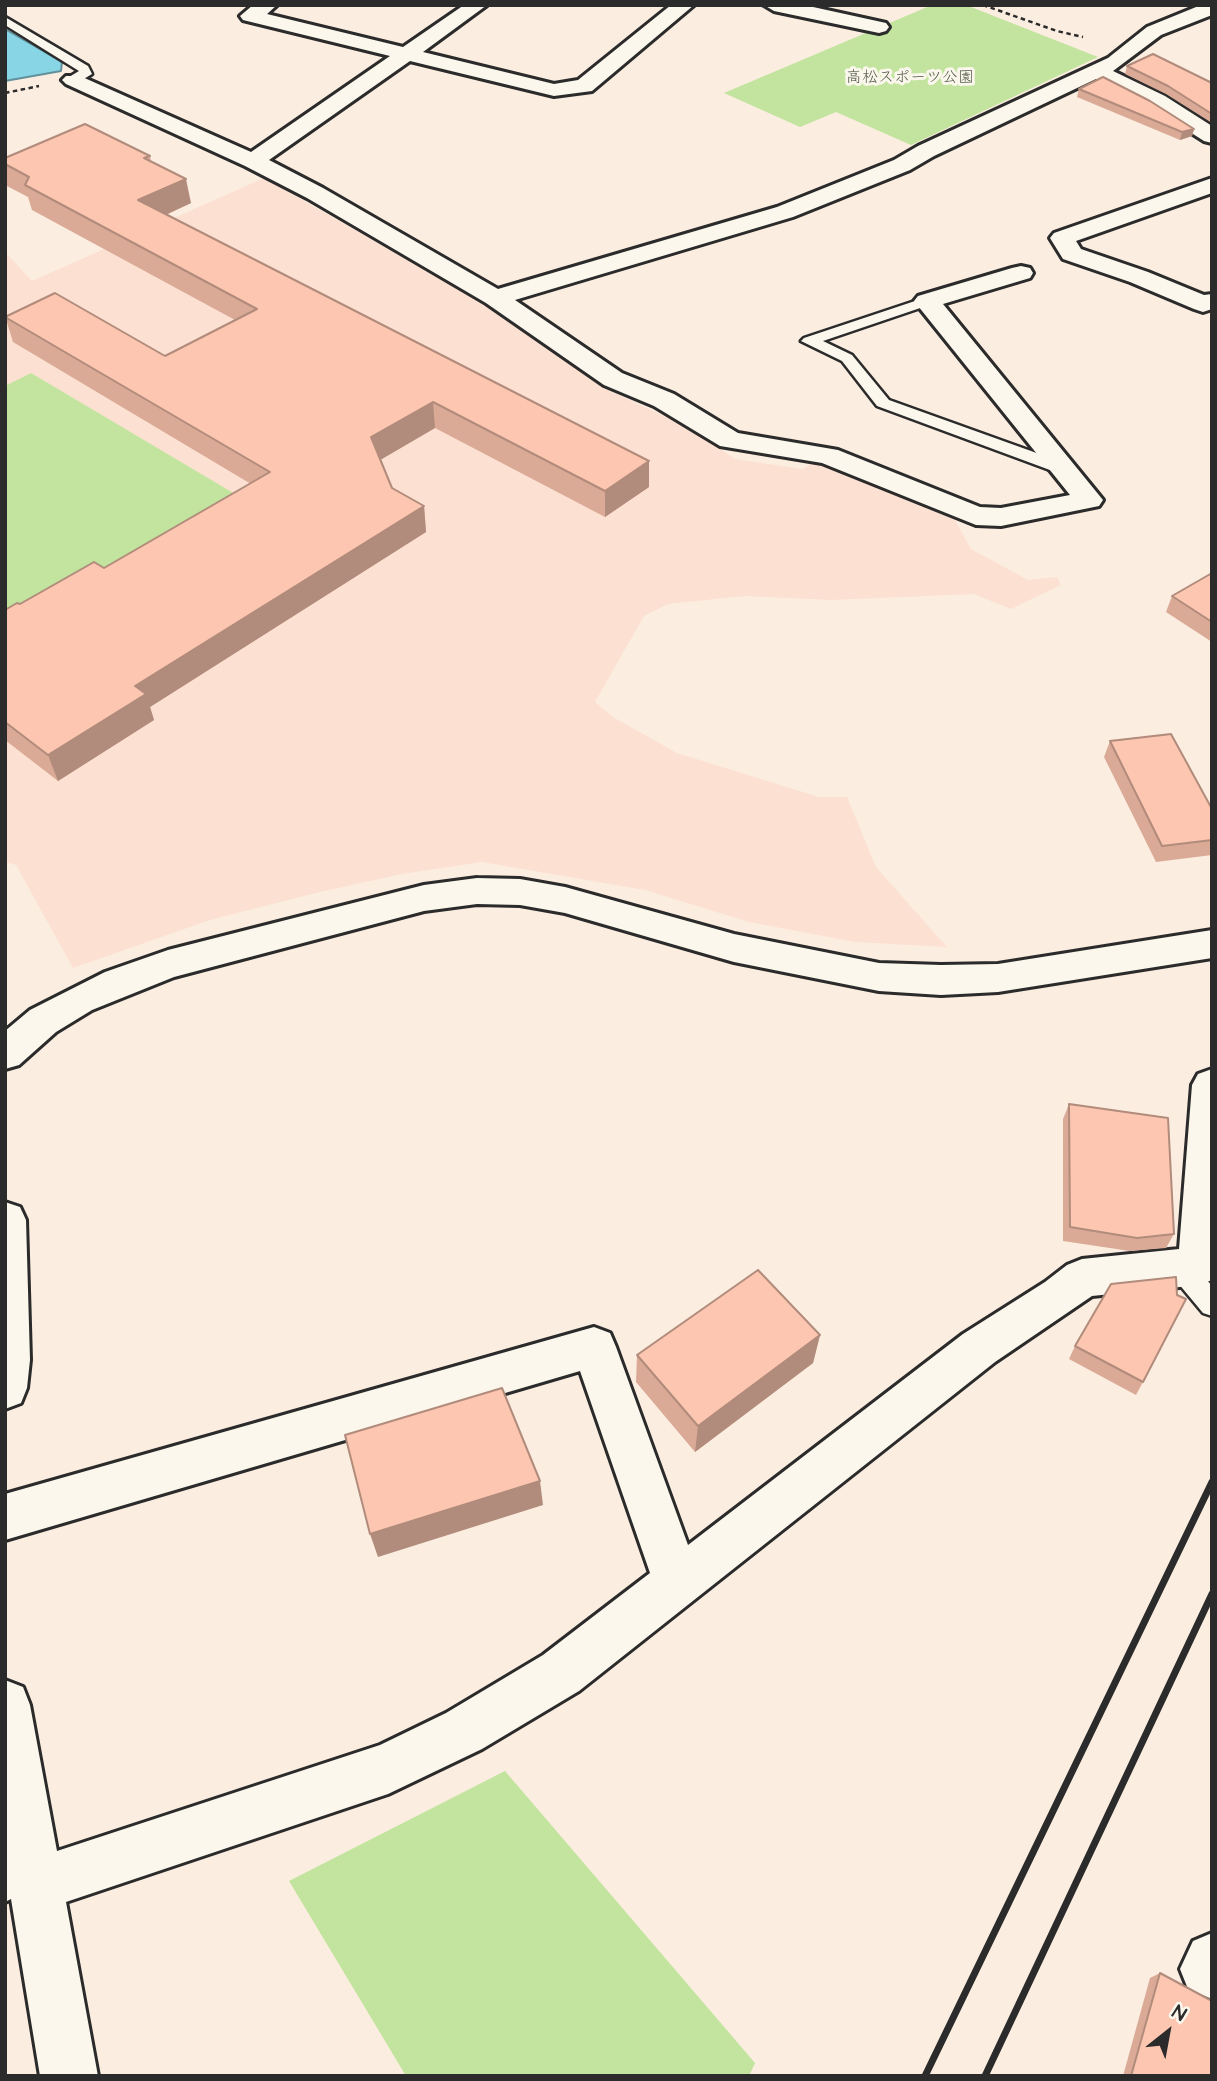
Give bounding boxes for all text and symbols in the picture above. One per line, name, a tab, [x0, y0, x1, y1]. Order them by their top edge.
park label: 高松スポーツ公園	[846, 69, 974, 89]
north arrow	[1133, 1997, 1203, 2067]
text: N	[1167, 1999, 1191, 2028]

